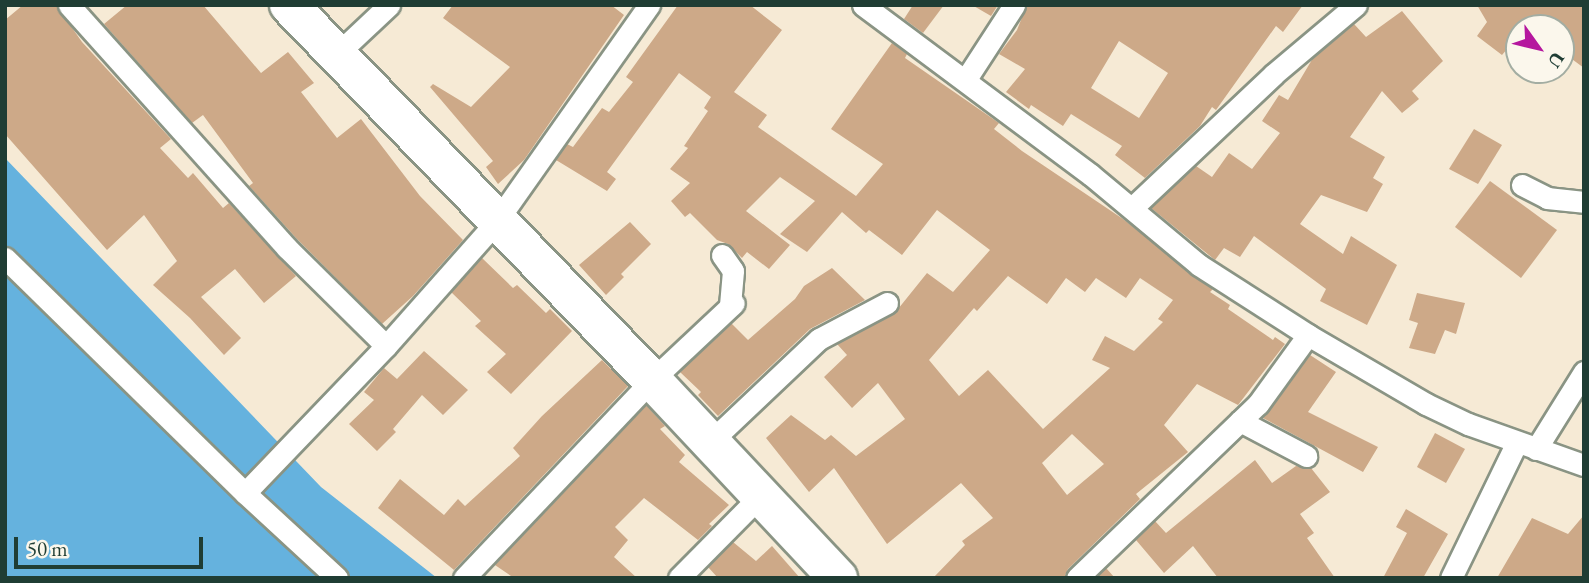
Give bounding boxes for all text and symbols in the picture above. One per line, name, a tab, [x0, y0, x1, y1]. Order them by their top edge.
north arrow	[1505, 14, 1575, 84]
text: U	[1542, 47, 1570, 73]
scale bar	[18, 524, 206, 568]
text: 50 m	[27, 535, 68, 562]

